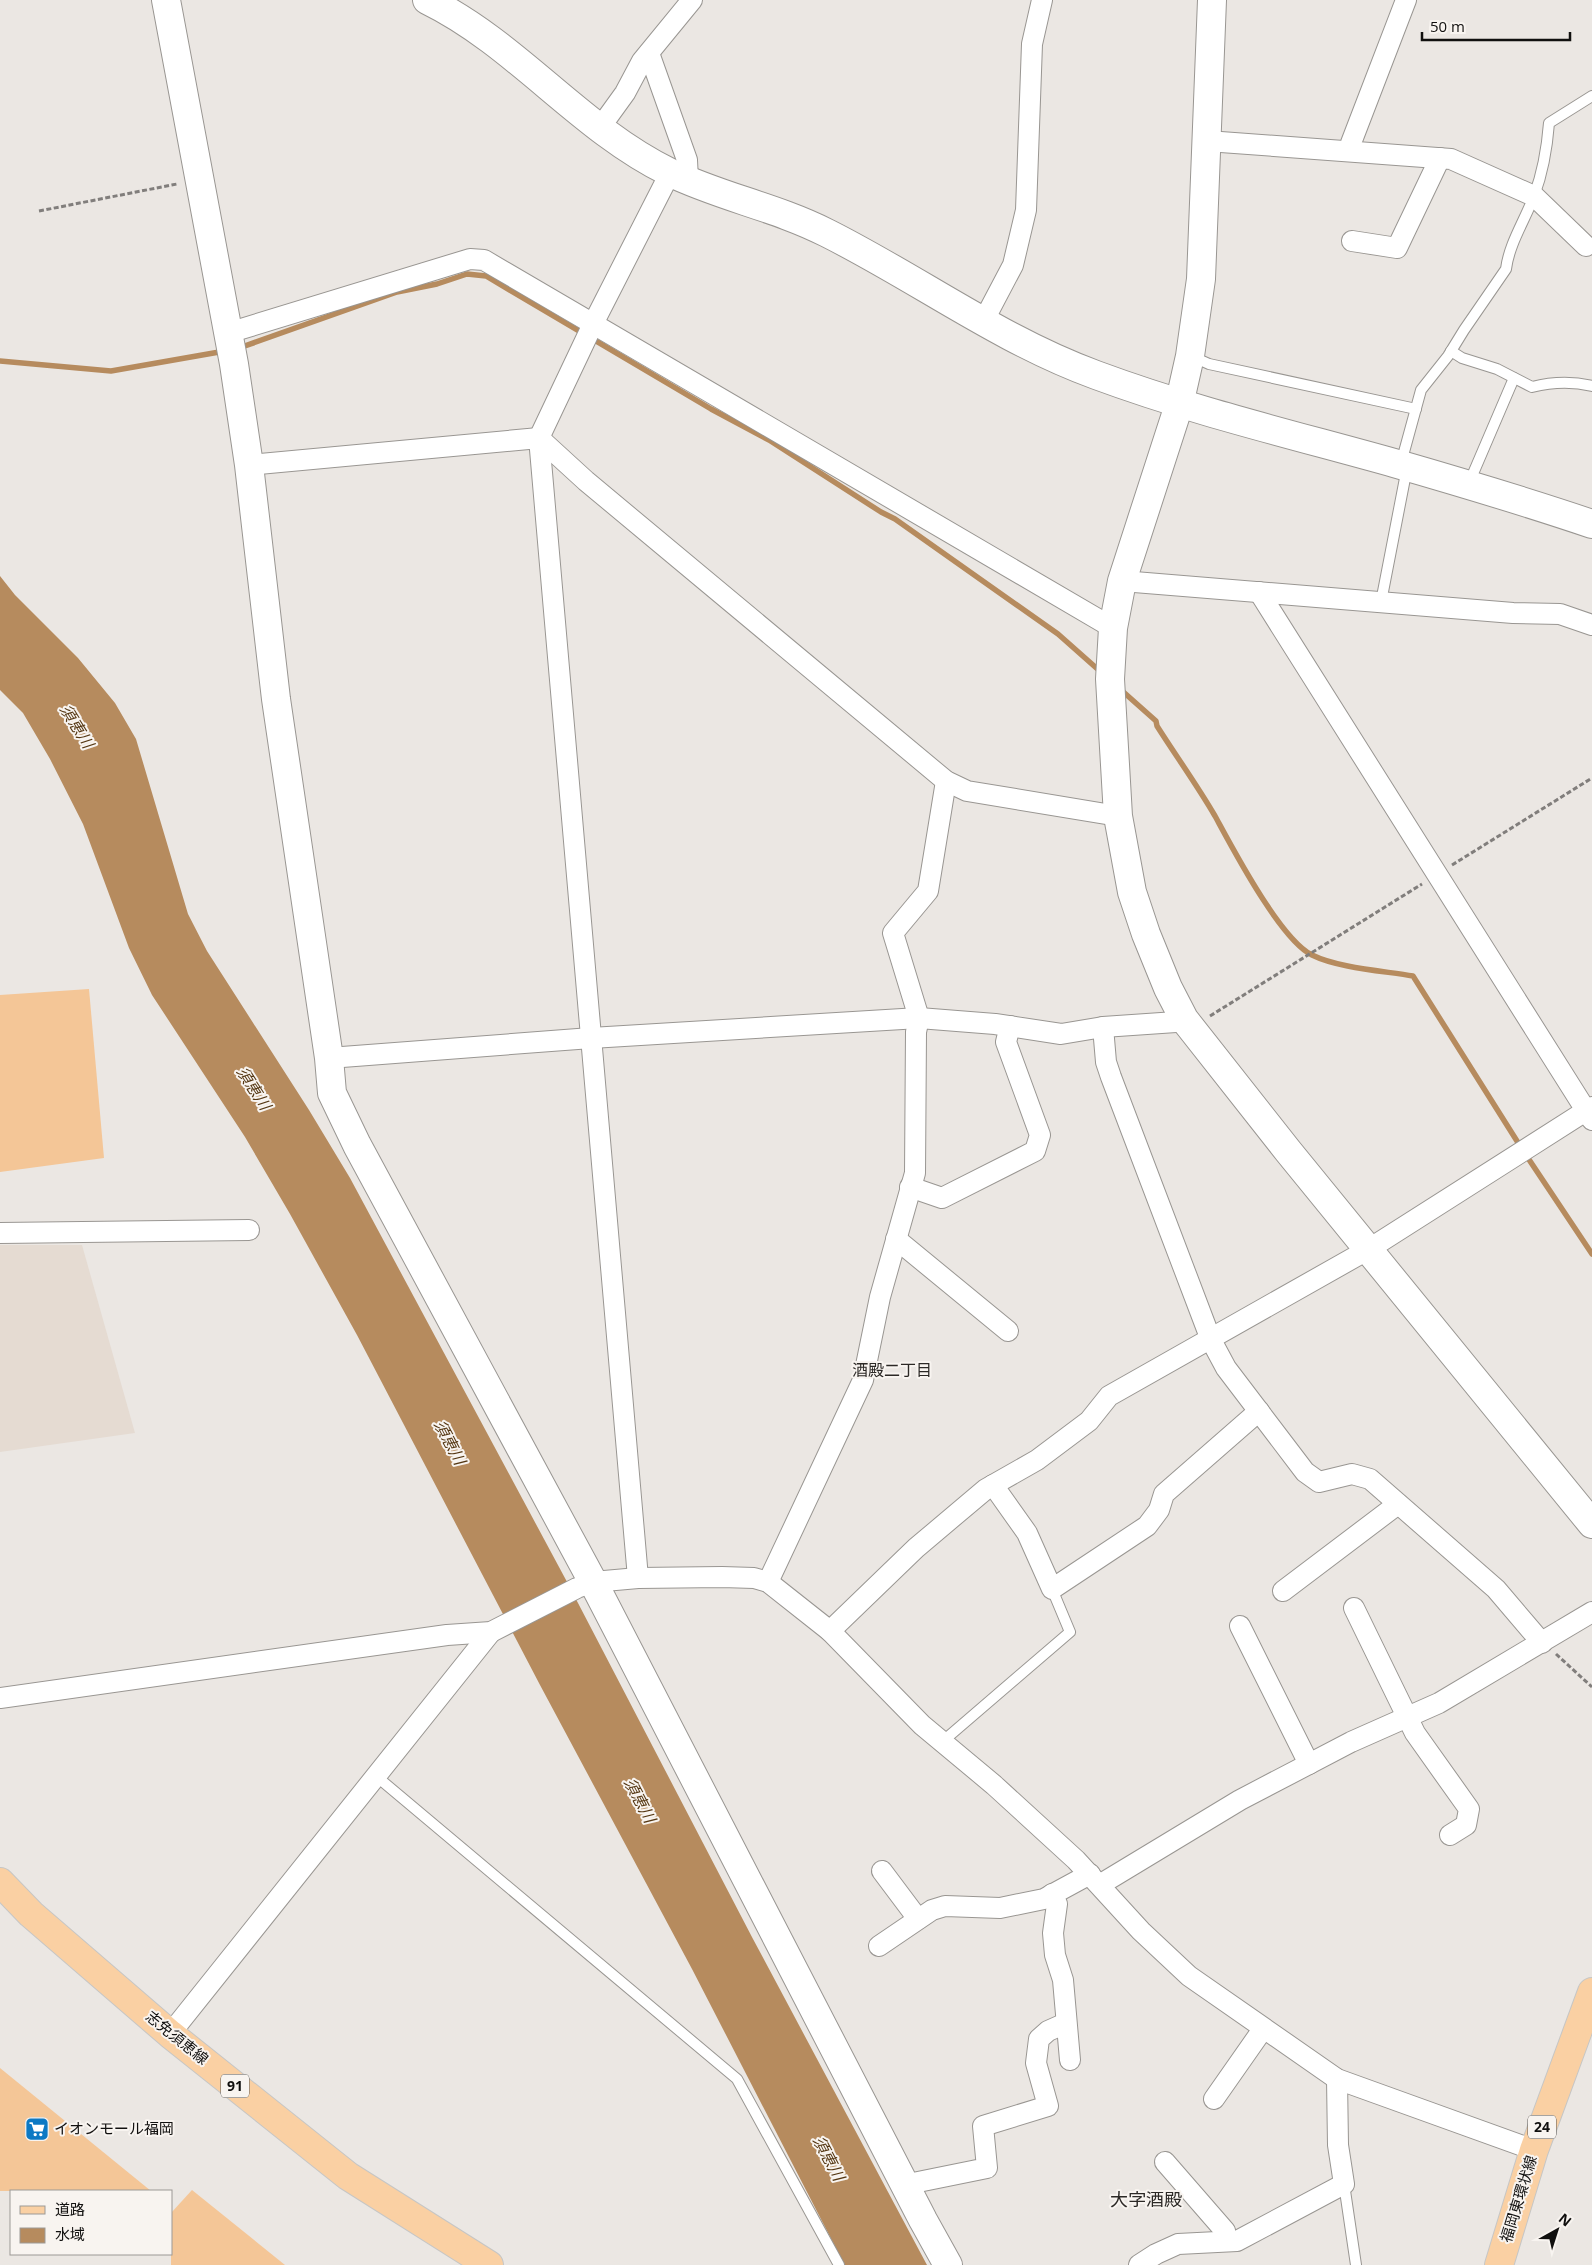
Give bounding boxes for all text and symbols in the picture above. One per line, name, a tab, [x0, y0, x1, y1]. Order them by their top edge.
scale bar	[1422, 10, 1570, 42]
text: 50 m	[1430, 16, 1465, 36]
water label: 須恵川	[55, 700, 100, 754]
water label: 須恵川	[232, 1062, 277, 1116]
district label: 酒殿二丁目	[852, 1359, 932, 1381]
water label: 須恵川	[429, 1416, 472, 1470]
water label: 須恵川	[619, 1774, 662, 1828]
street label: 志免須恵線	[142, 2006, 213, 2069]
road number: 91	[221, 2074, 249, 2098]
supermarket icon: イオンモール福岡	[24, 2116, 50, 2142]
road number: 24	[1528, 2116, 1556, 2138]
place label: イオンモール福岡	[54, 2118, 174, 2138]
water label: 須恵川	[808, 2132, 851, 2186]
street label: 福岡東環状線	[1495, 2153, 1541, 2245]
district label: 大字酒殿	[1110, 2187, 1182, 2211]
legend	[10, 2190, 172, 2255]
text: 道路	[55, 2199, 85, 2219]
north arrow	[1532, 2205, 1582, 2255]
text: N	[1555, 2209, 1576, 2230]
text: 水域	[55, 2224, 85, 2244]

